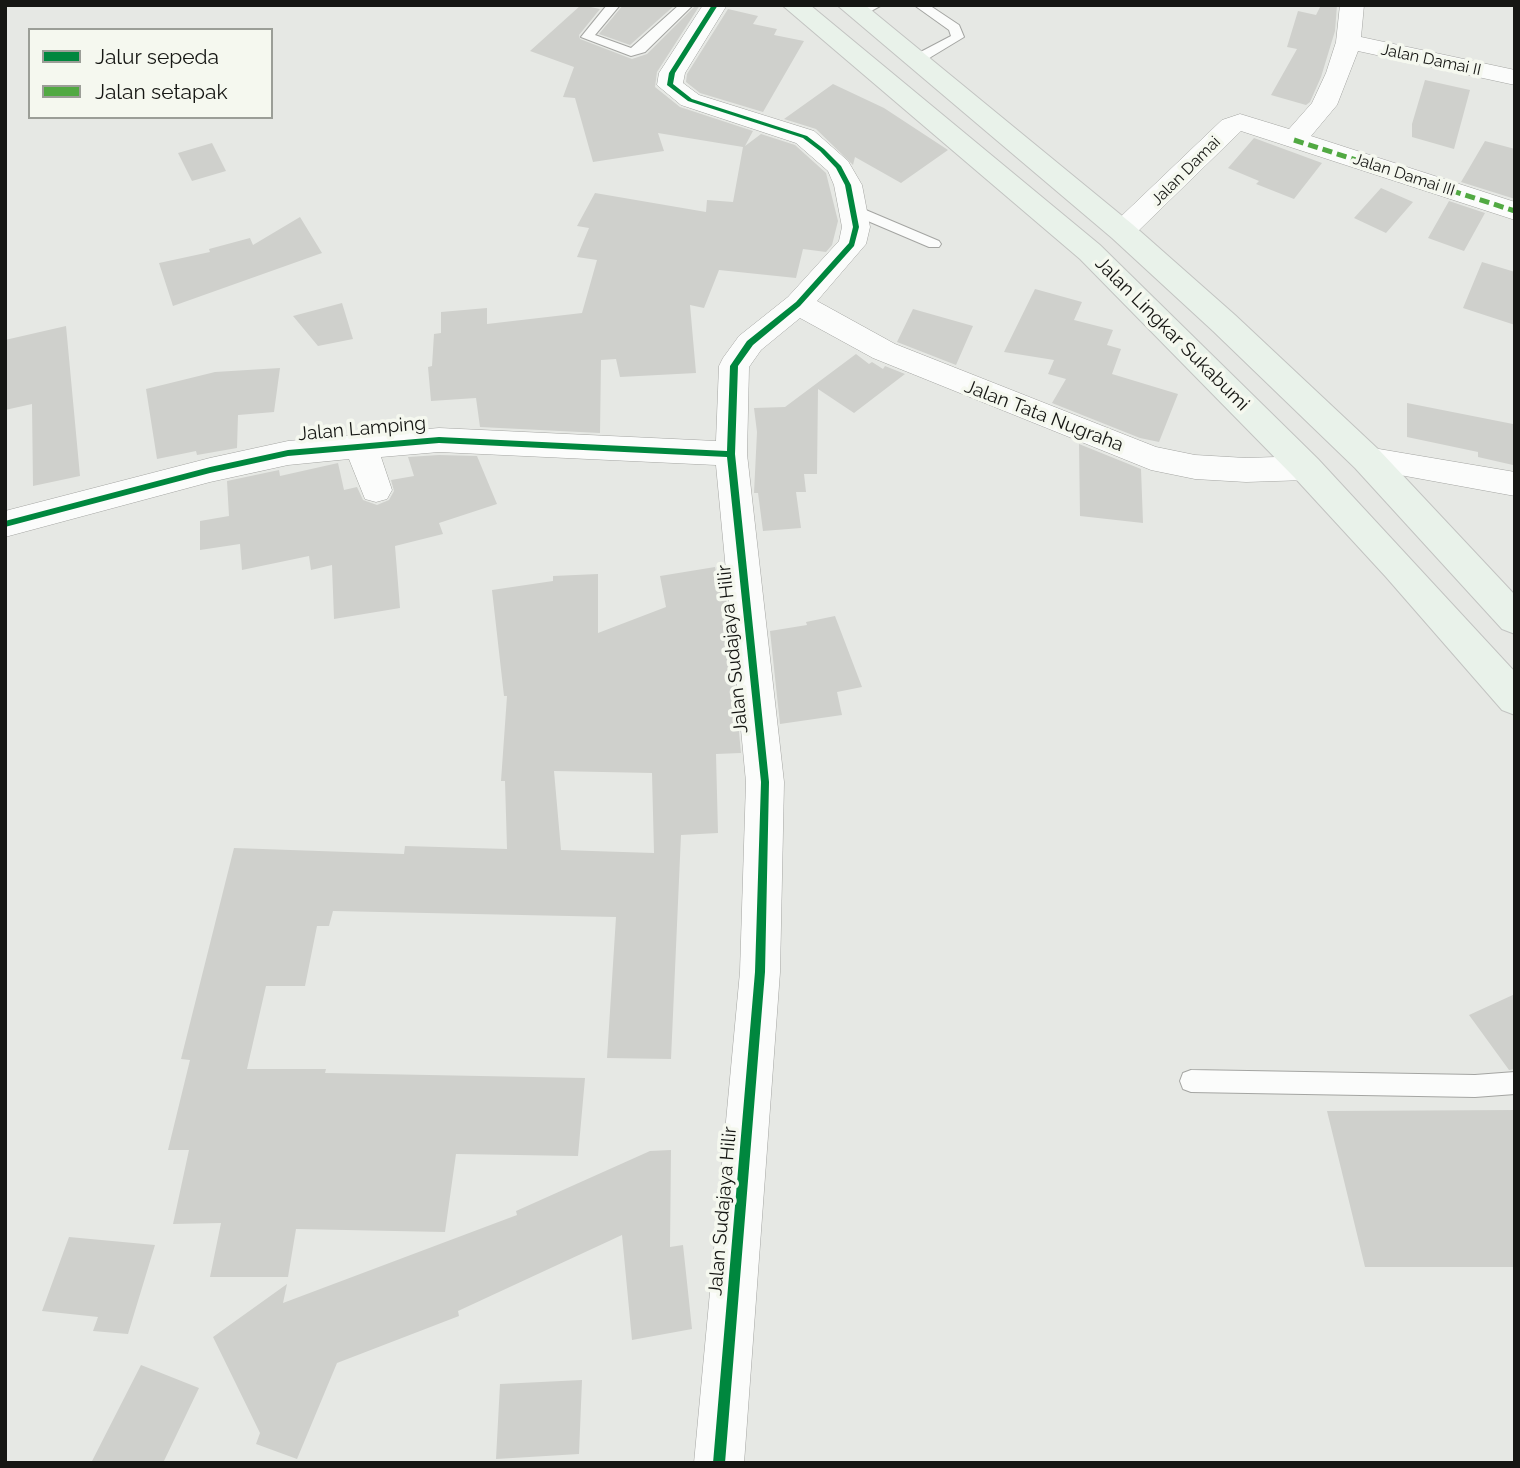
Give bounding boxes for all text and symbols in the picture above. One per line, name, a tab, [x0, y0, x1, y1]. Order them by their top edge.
legend	[28, 28, 273, 119]
street label: Jalan Damai II	[1379, 40, 1483, 80]
text: Jalur sepeda	[95, 44, 219, 69]
text: Jalan setapak	[95, 79, 228, 104]
street label: Jalan Damai	[1147, 132, 1225, 210]
street label: Jalan Damai III	[1351, 150, 1457, 200]
street label: Jalan Lingkar Sukabumi	[1090, 252, 1254, 416]
street label: Jalan Tata Nugraha	[961, 375, 1127, 457]
street label: Jalan Lamping	[297, 412, 427, 446]
street label: Jalan Sudajaya Hilir	[713, 564, 753, 734]
street label: Jalan Sudajaya Hilir	[704, 1126, 742, 1296]

